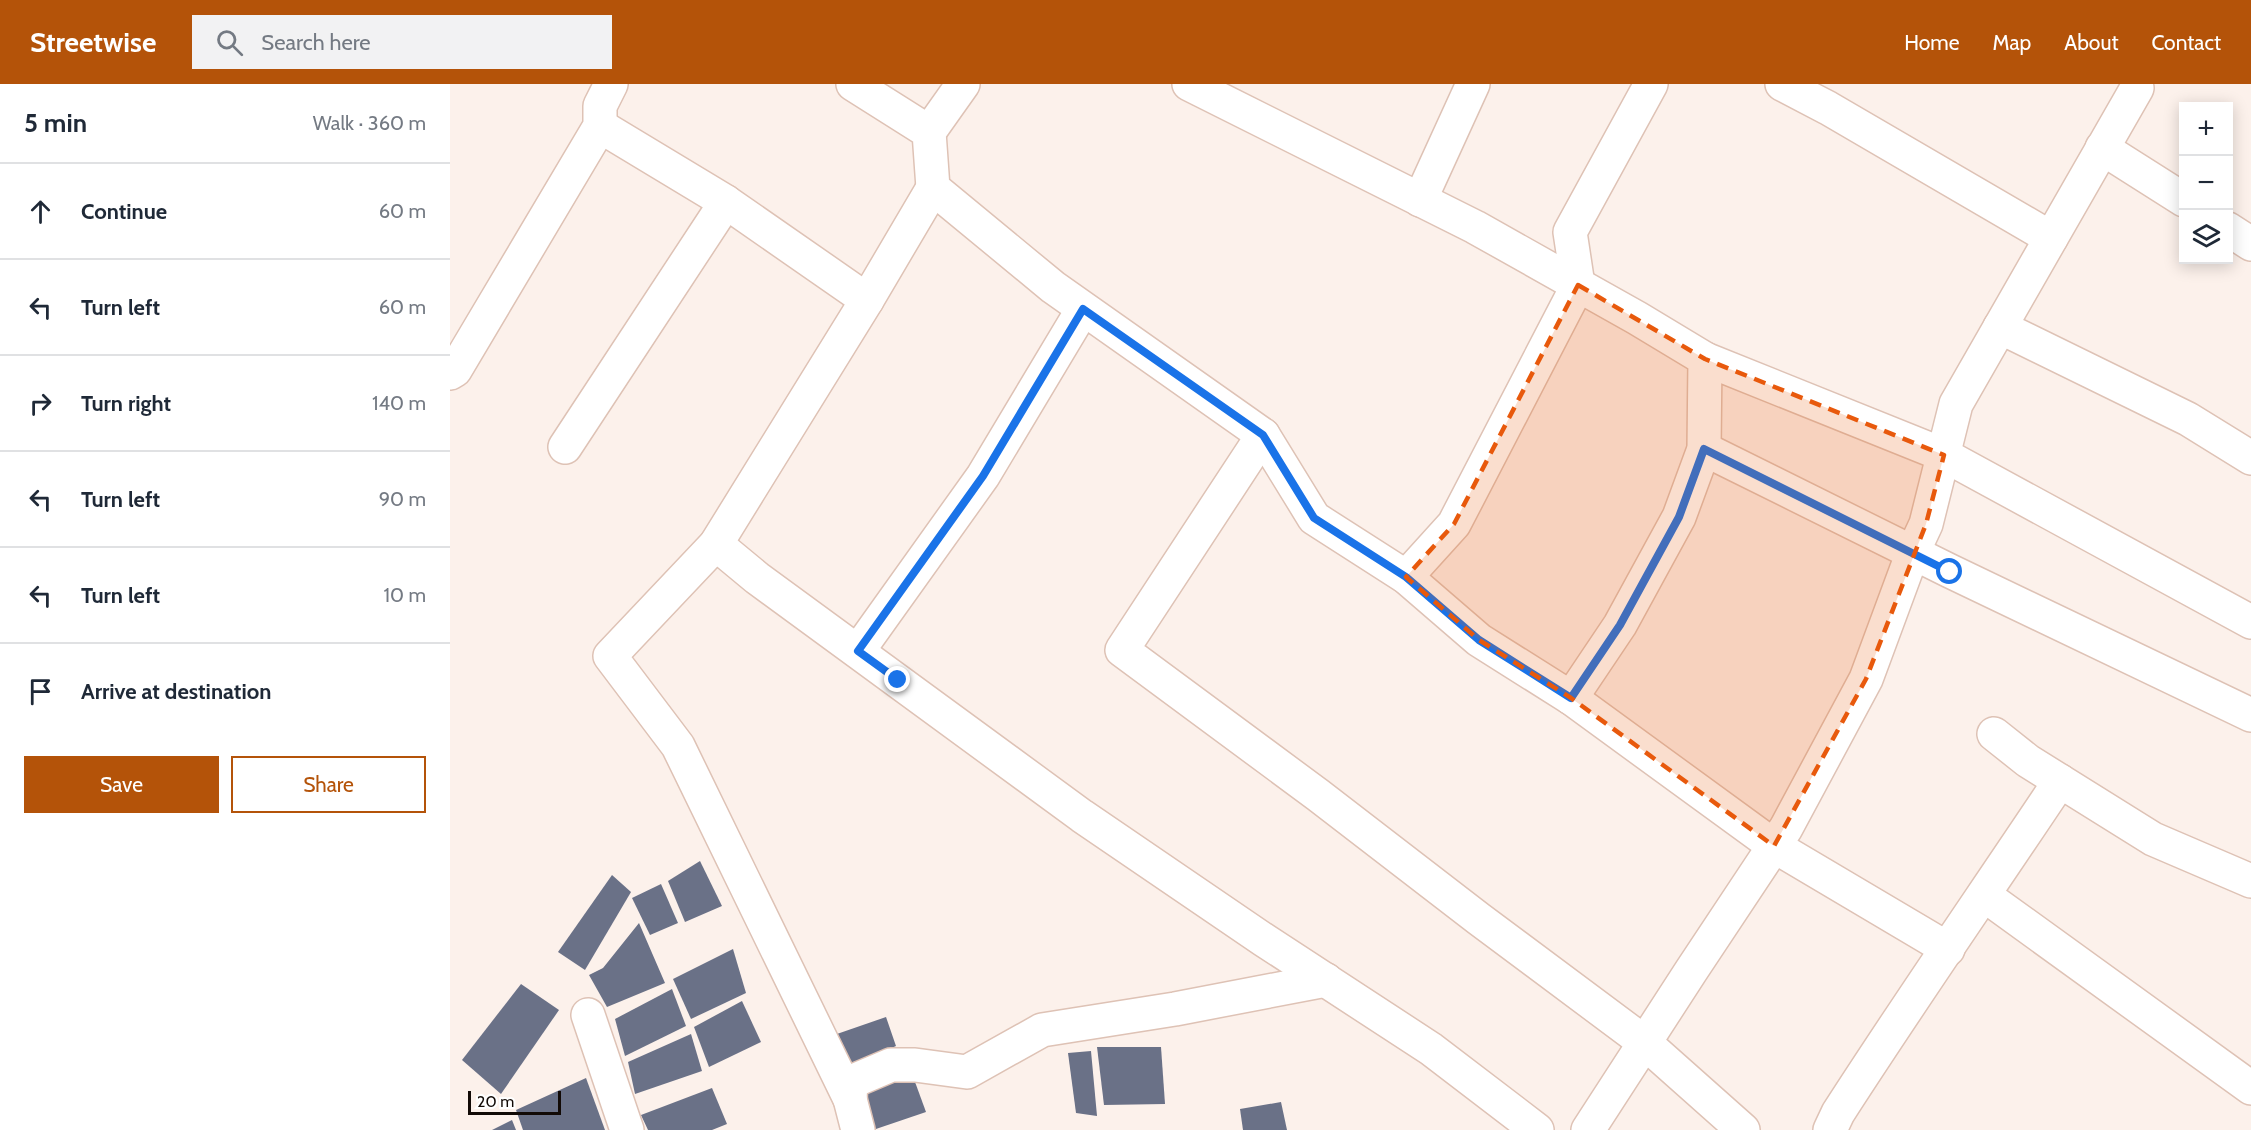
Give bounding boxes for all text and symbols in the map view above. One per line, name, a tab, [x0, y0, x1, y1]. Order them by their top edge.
search box	[192, 15, 612, 69]
text: Streetwise	[30, 25, 156, 59]
icon: search	[213, 26, 246, 59]
text: Search here	[261, 29, 371, 56]
text: Home	[1904, 30, 1960, 55]
text: Map	[1993, 30, 2031, 55]
text: About	[2064, 30, 2118, 55]
text: Contact	[2151, 30, 2221, 55]
map controls	[2179, 102, 2233, 264]
button: +	[2179, 102, 2233, 156]
text: 5 min	[24, 107, 87, 139]
text: Walk · 360 m	[313, 111, 426, 135]
button: −	[2179, 156, 2233, 210]
icon: ahead	[24, 195, 57, 228]
text: Continue	[81, 198, 167, 225]
text: 60 m	[379, 199, 426, 223]
button: layers	[2179, 210, 2233, 264]
icon: left	[24, 291, 57, 324]
text: Turn left	[81, 294, 160, 321]
text: 60 m	[379, 295, 426, 319]
icon: right	[24, 387, 57, 420]
text: Turn right	[81, 390, 171, 417]
text: 140 m	[372, 391, 426, 415]
icon: left	[24, 483, 57, 516]
text: Turn left	[81, 486, 160, 513]
text: 90 m	[379, 487, 426, 511]
route start	[1936, 558, 1962, 584]
icon: left	[24, 579, 57, 612]
text: Turn left	[81, 582, 160, 609]
text: 10 m	[383, 583, 426, 607]
route end	[884, 666, 910, 692]
icon: arrive	[24, 675, 57, 708]
text: Arrive at destination	[81, 678, 271, 705]
button: Save	[24, 756, 219, 813]
button: Share	[231, 756, 426, 813]
scale bar	[468, 1088, 561, 1116]
text: 20 m	[477, 1092, 514, 1111]

